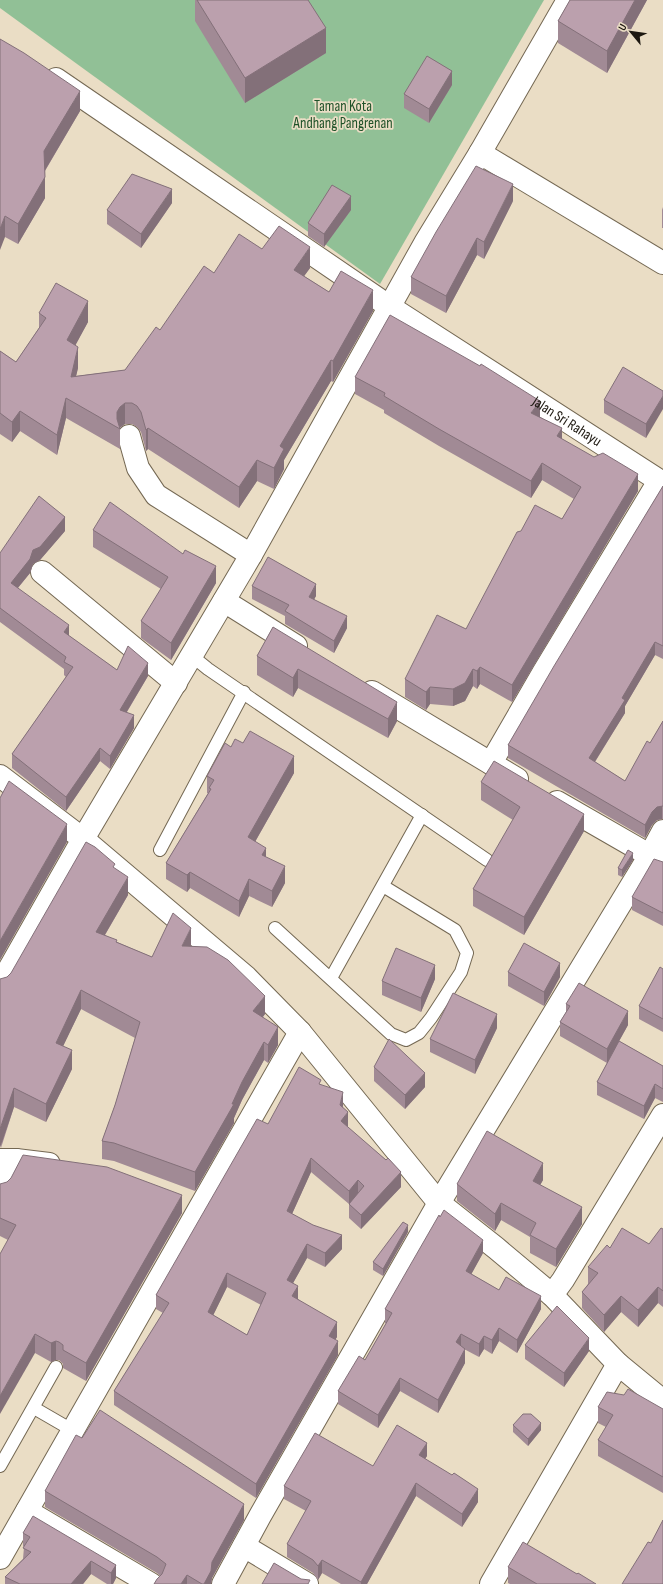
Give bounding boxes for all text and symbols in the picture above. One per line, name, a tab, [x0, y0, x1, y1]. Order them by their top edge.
north arrow	[611, 12, 651, 52]
text: U	[616, 22, 630, 33]
park label: Taman Kota Andhang Pangrenan	[292, 97, 393, 133]
street label: Jalan Sri Rahayu	[528, 392, 605, 451]

